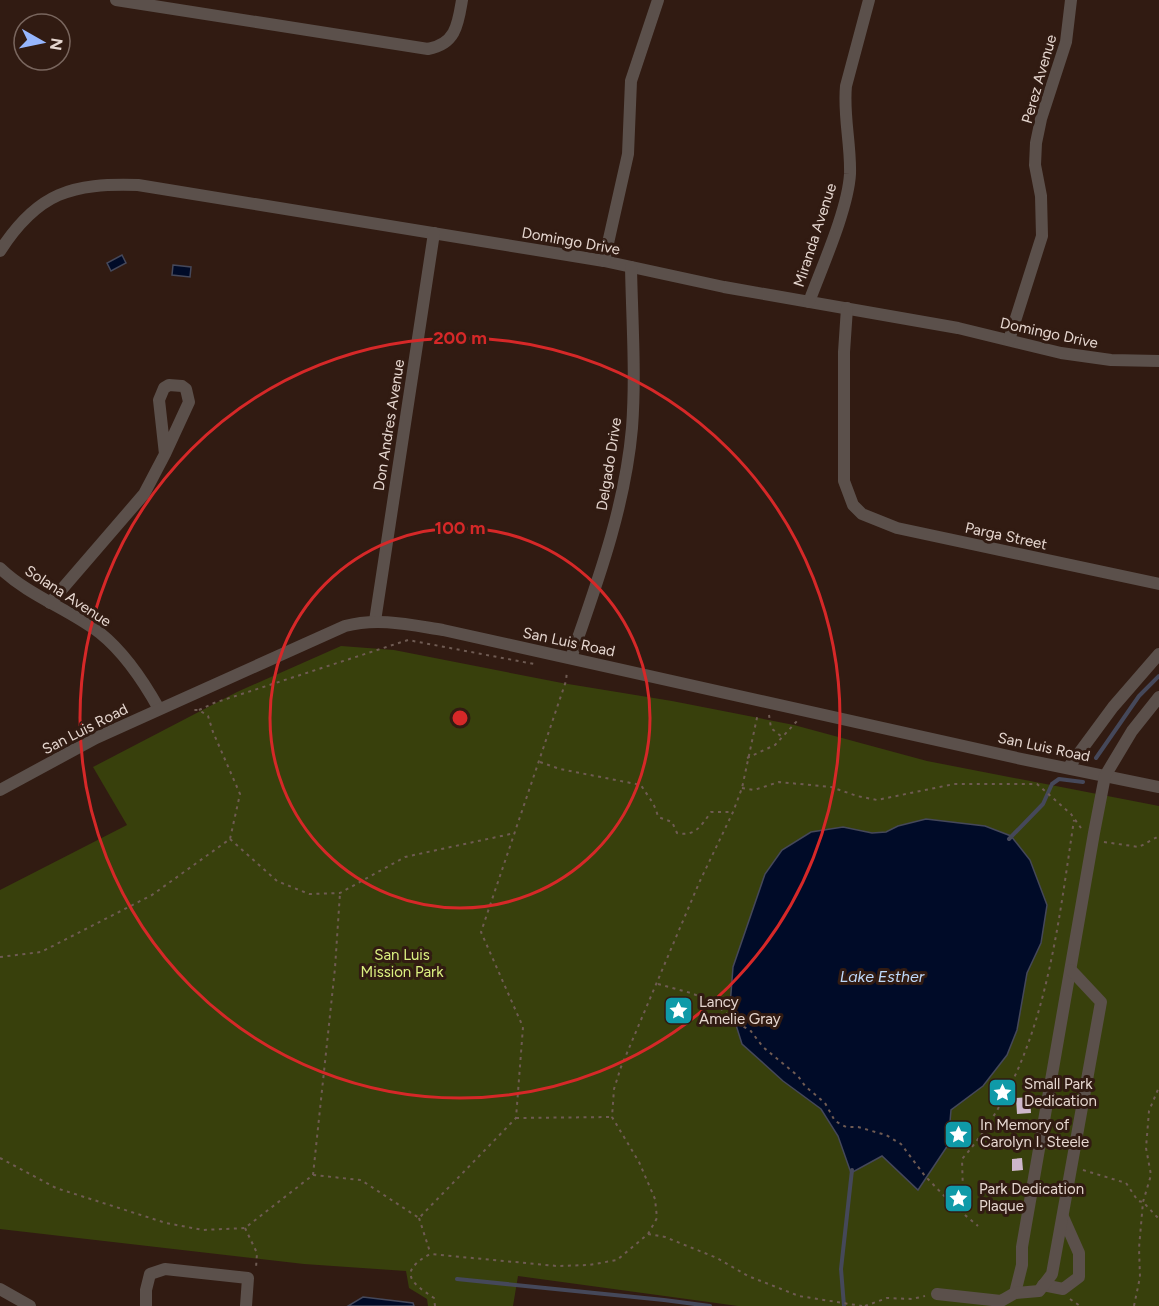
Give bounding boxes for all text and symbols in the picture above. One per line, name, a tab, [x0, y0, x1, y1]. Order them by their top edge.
north arrow	[12, 12, 72, 72]
street label: Perez Avenue	[1018, 32, 1060, 126]
text: N	[46, 37, 67, 52]
street label: Miranda Avenue	[790, 181, 840, 289]
street label: Domingo Drive	[520, 223, 622, 259]
street label: Domingo Drive	[998, 314, 1100, 352]
text: 200 m	[433, 327, 487, 349]
street label: Don Andres Avenue	[370, 358, 408, 492]
street label: Delgado Drive	[593, 416, 625, 512]
text: 100 m	[435, 517, 485, 539]
street label: Parga Street	[963, 519, 1049, 554]
street label: Solana Avenue	[21, 561, 115, 631]
street label: San Luis Road	[521, 623, 617, 661]
street label: San Luis Road	[39, 700, 131, 758]
centre of rings	[450, 708, 470, 728]
street label: San Luis Road	[996, 728, 1092, 766]
park label: San Luis Mission Park	[361, 946, 444, 981]
water label: Lake Esther	[840, 967, 925, 986]
place label: Lancy Amelie Gray	[699, 993, 781, 1028]
place icon: Lancy Amelie Gray	[662, 995, 694, 1027]
place label: Small Park Dedication	[1024, 1075, 1097, 1110]
place icon: Small Park Dedication	[987, 1077, 1019, 1109]
place label: In Memory of Carolyn I. Steele	[980, 1116, 1089, 1151]
place icon: In Memory of Carolyn I. Steele	[943, 1118, 975, 1150]
place label: Park Dedication Plaque	[979, 1180, 1084, 1215]
place icon: Park Dedication Plaque	[942, 1182, 974, 1214]

